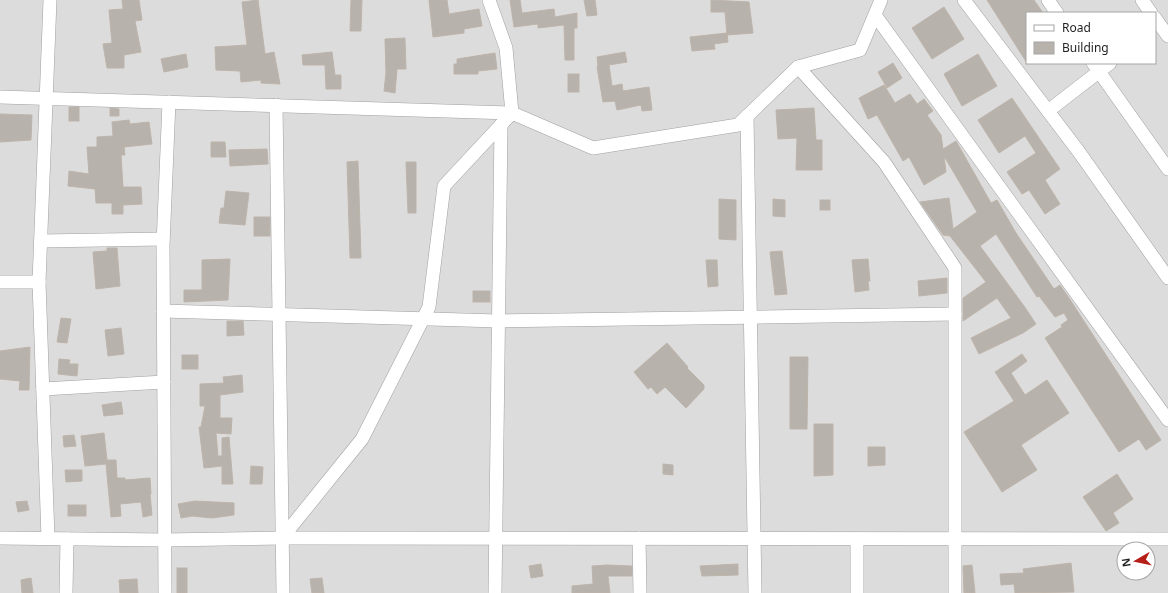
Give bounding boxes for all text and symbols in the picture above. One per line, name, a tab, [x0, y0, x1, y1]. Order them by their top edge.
legend	[1026, 12, 1156, 64]
text: Road	[1062, 19, 1091, 36]
text: Building	[1062, 39, 1109, 56]
north arrow	[1116, 541, 1156, 581]
text: N	[1118, 557, 1134, 568]

